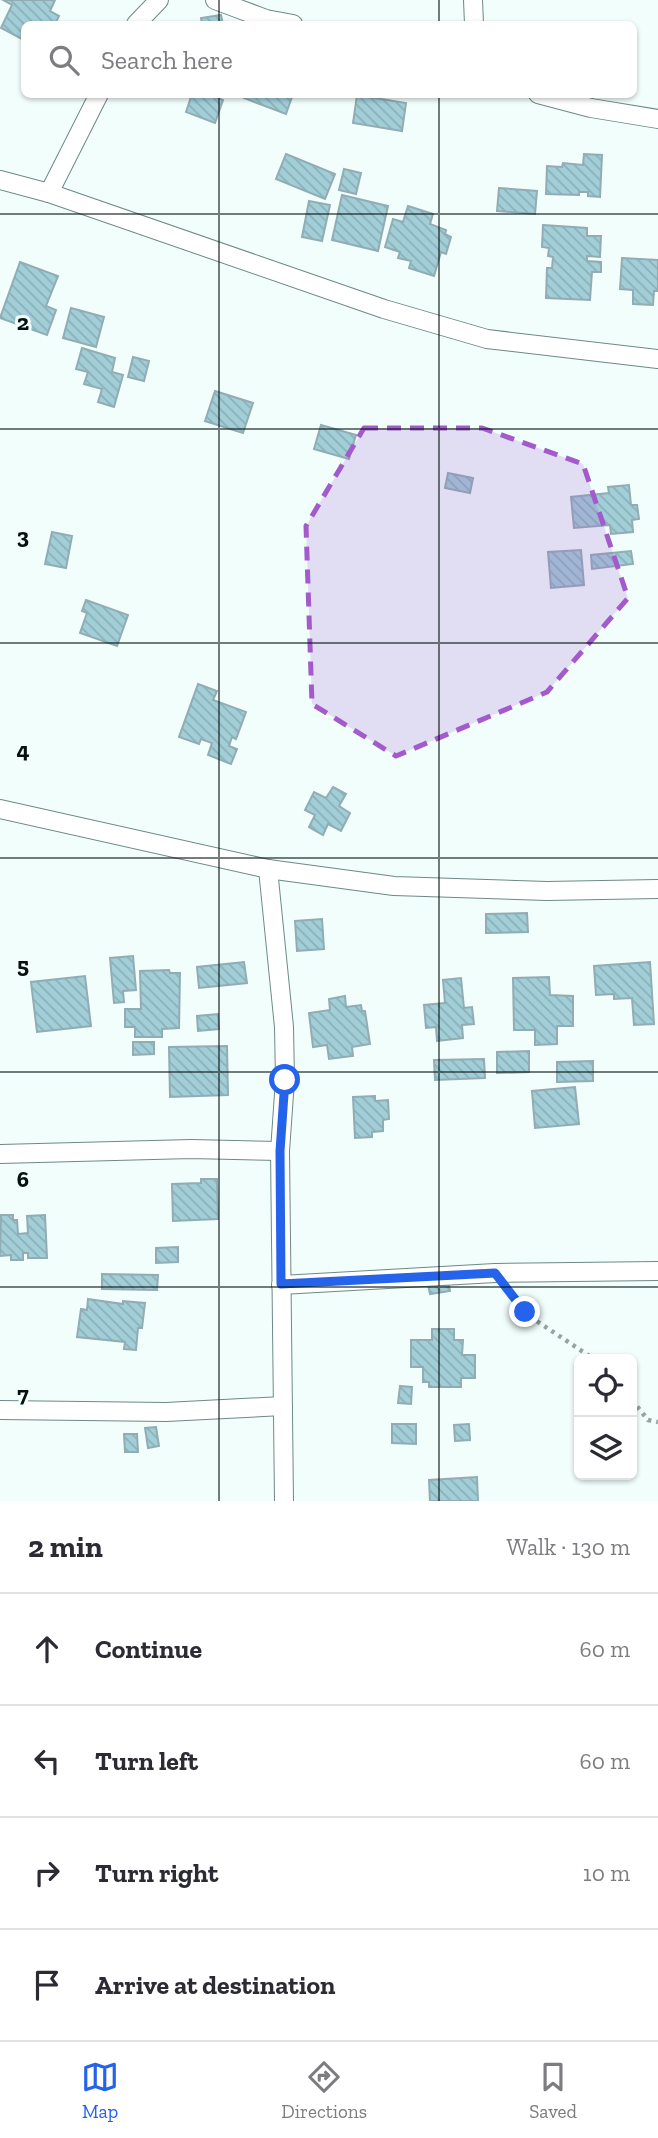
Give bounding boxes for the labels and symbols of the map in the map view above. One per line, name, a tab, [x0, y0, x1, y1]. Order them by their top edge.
text: 2	[17, 308, 29, 336]
text: 3	[17, 522, 29, 550]
text: 4	[16, 736, 30, 764]
text: 5	[17, 951, 29, 979]
route start	[269, 1064, 300, 1095]
text: 6	[17, 1165, 29, 1193]
route end	[509, 1296, 540, 1327]
text: 7	[17, 1380, 29, 1408]

